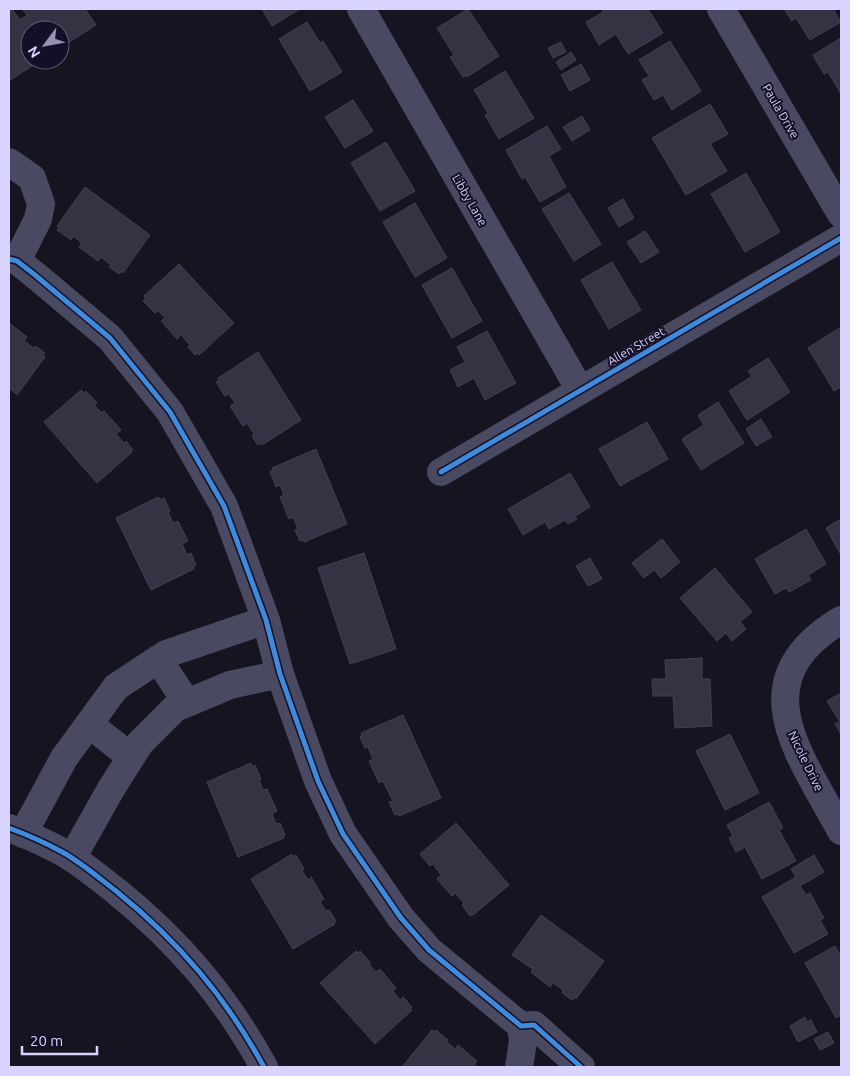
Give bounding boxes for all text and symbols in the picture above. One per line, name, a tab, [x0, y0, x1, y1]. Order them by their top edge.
north arrow	[20, 20, 70, 70]
text: N	[24, 43, 44, 61]
street label: Paula Drive	[760, 82, 802, 140]
street label: Libby Lane	[450, 172, 490, 228]
street label: Allen Street	[605, 324, 667, 368]
street label: Nicole Drive	[786, 729, 826, 793]
scale bar	[22, 1024, 98, 1056]
text: 20 m	[30, 1032, 63, 1049]

